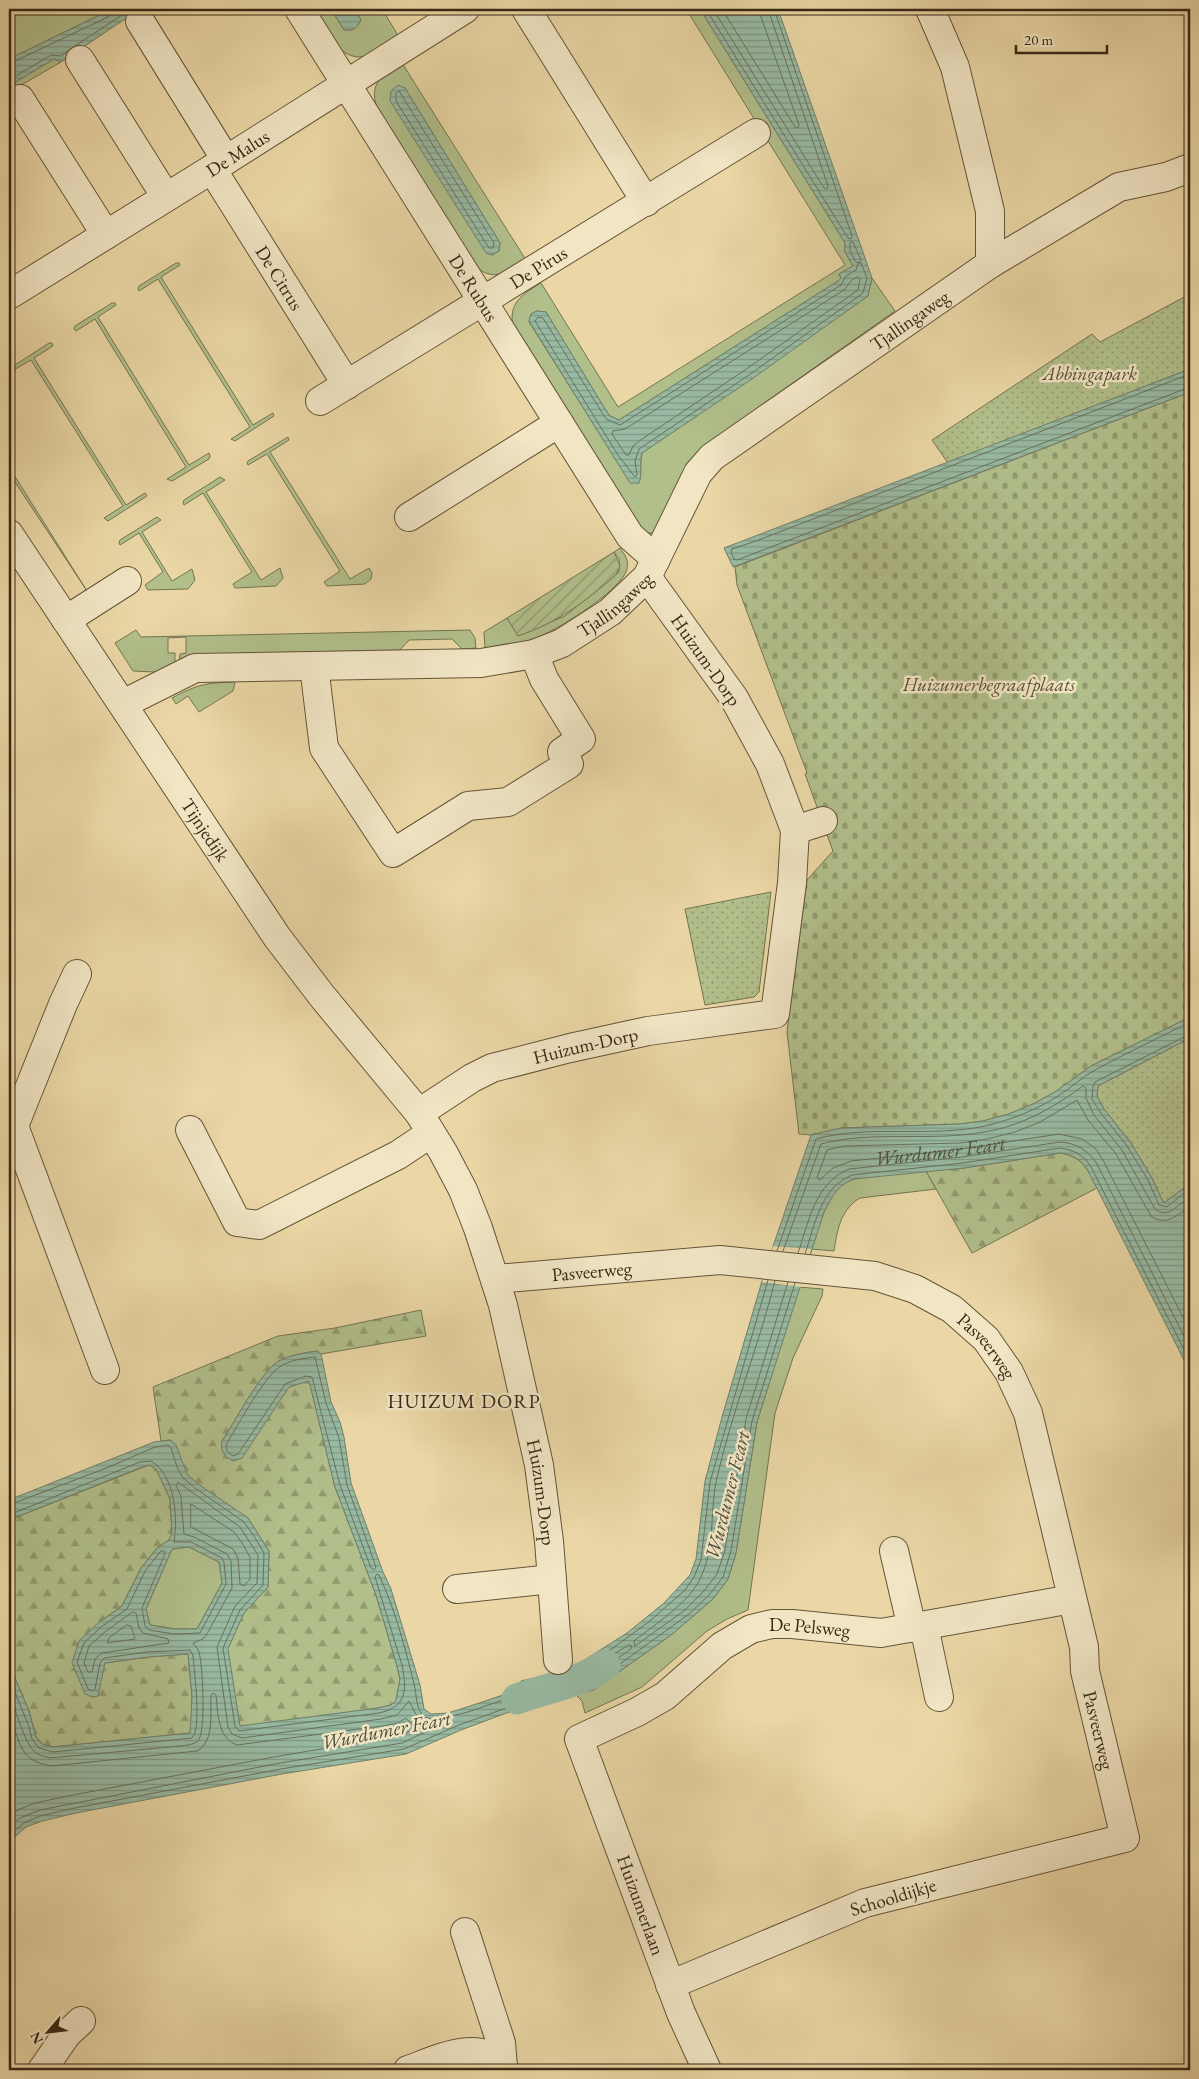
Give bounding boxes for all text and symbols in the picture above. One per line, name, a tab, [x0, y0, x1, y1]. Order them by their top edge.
scale bar	[1016, 22, 1108, 54]
text: 20 m	[1024, 30, 1053, 49]
street label: De Malus	[201, 123, 274, 182]
street label: De Citrus	[250, 240, 310, 315]
street label: De Pirus	[505, 240, 572, 294]
street label: De Rubus	[443, 249, 505, 326]
street label: Tjallingaweg	[865, 283, 955, 356]
park label: Abbingapark	[1041, 361, 1137, 386]
street label: Tjallingaweg	[572, 565, 658, 643]
street label: Huizum-Dorp	[665, 609, 747, 711]
park label: Huizumerbegraafplaats	[902, 672, 1076, 697]
street label: Tijnjedijk	[176, 793, 236, 867]
street label: Huizum-Dorp	[530, 1021, 640, 1070]
water label: Wurdumer Feart	[873, 1129, 1008, 1171]
street label: Pasveerweg	[551, 1255, 633, 1287]
street label: Pasveerweg	[952, 1307, 1023, 1383]
district label: HUIZUM DORP	[387, 1388, 541, 1414]
water label: Wurdumer Feart	[699, 1427, 756, 1562]
street label: Huizum-Dorp	[521, 1437, 562, 1547]
street label: De Pelsweg	[769, 1611, 852, 1642]
street label: Pasveerweg	[1078, 1688, 1121, 1773]
water label: Wurdumer Feart	[319, 1705, 454, 1755]
street label: Huizumerlaan	[611, 1851, 671, 1959]
street label: Schooldijkje	[847, 1872, 939, 1922]
north arrow	[22, 2006, 72, 2056]
text: N	[26, 2028, 47, 2047]

